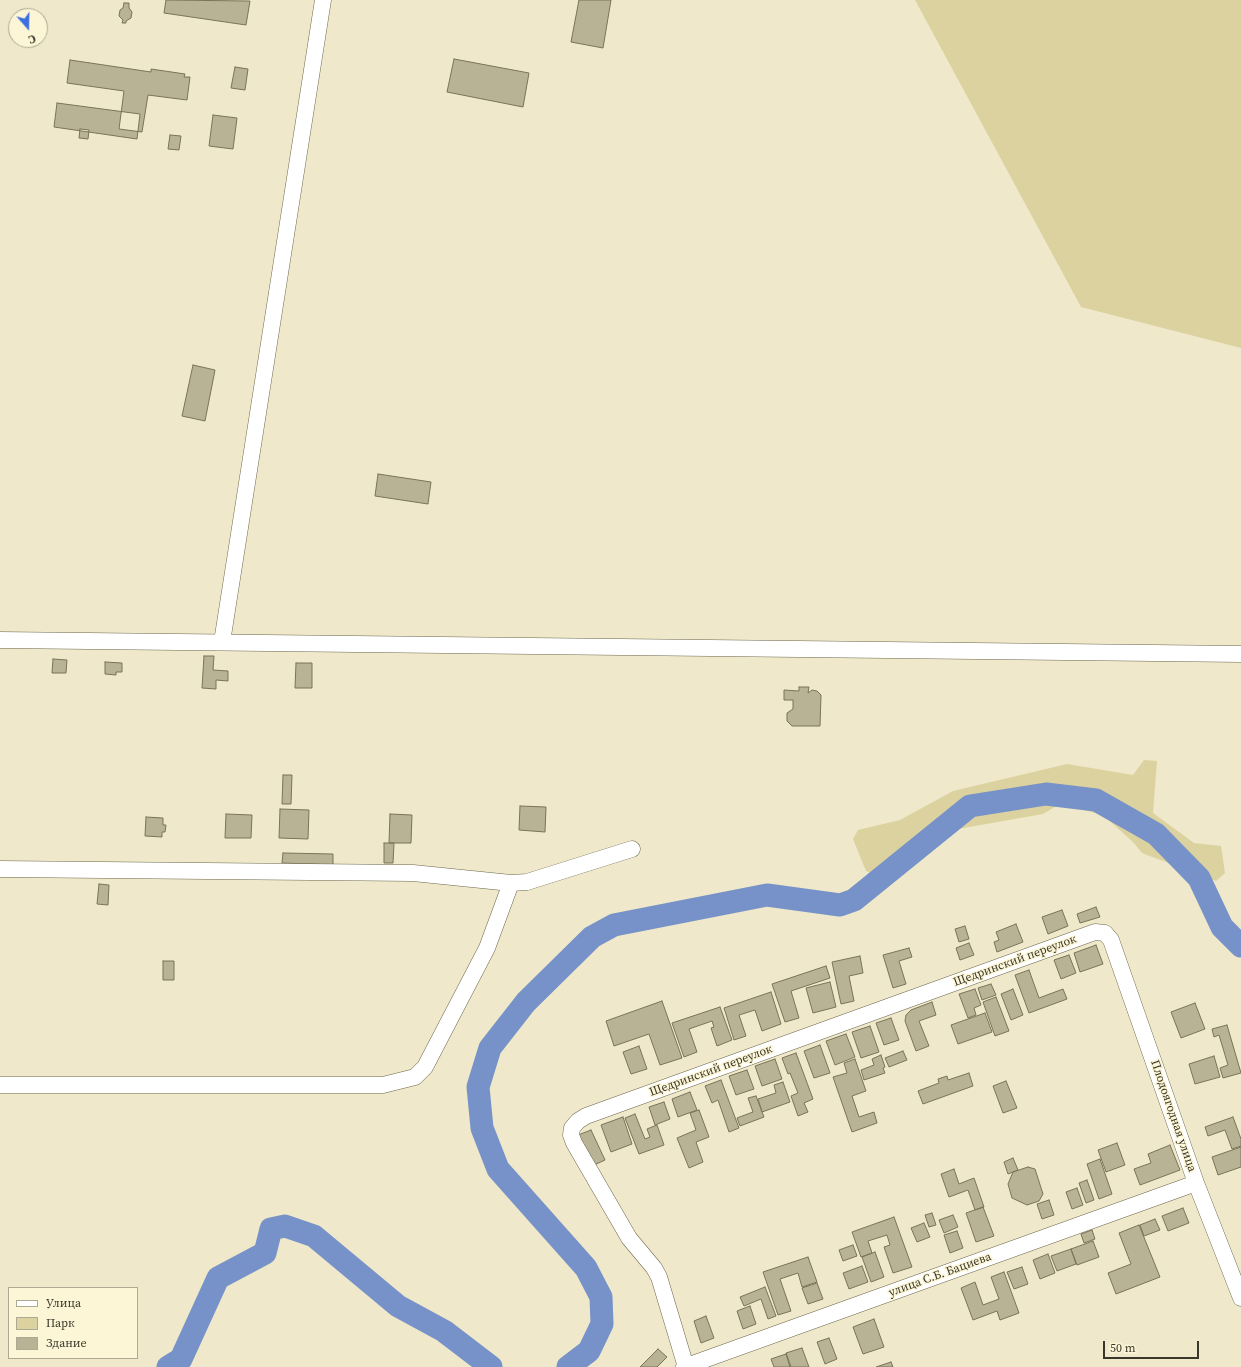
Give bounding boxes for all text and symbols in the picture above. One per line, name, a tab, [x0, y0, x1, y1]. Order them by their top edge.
north arrow	[8, 8, 48, 48]
text: С	[26, 31, 38, 47]
street label: Щедринский переулок	[952, 932, 1078, 990]
street label: Щедринский переулок	[648, 1042, 774, 1100]
street label: Плодоягодная улица	[1147, 1058, 1199, 1174]
street label: улица С.Б. Бациева	[887, 1250, 993, 1300]
legend	[8, 1287, 138, 1359]
text: Улица	[46, 1295, 81, 1311]
text: Парк	[46, 1315, 75, 1331]
scale bar	[1105, 1333, 1201, 1359]
text: Здание	[46, 1335, 87, 1351]
text: 50 m	[1110, 1340, 1136, 1356]

